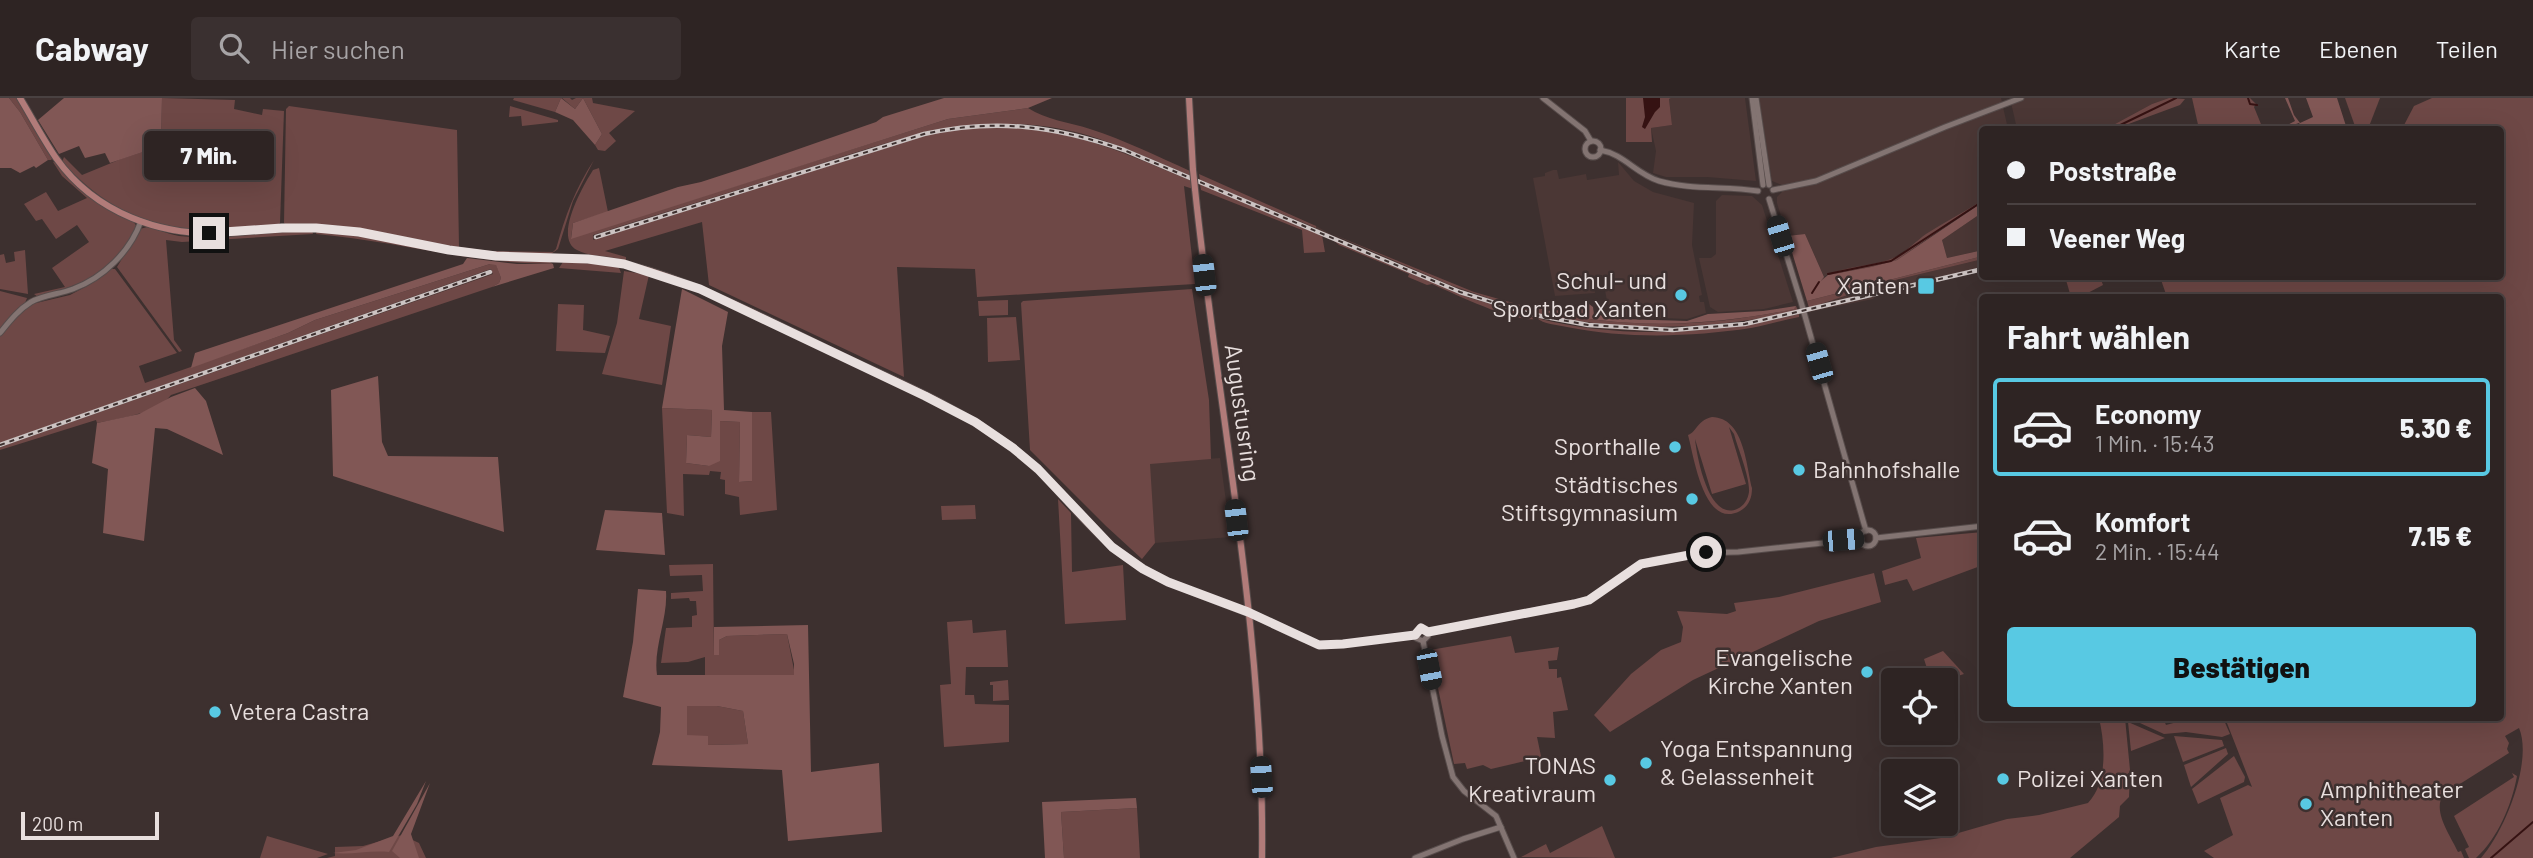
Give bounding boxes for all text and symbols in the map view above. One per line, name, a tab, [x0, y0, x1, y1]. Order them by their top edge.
search box	[191, 17, 681, 80]
text: Cabway	[35, 28, 149, 68]
icon: search	[215, 29, 253, 67]
text: Hier suchen	[271, 33, 405, 64]
text: Karte	[2224, 34, 2281, 63]
text: Ebenen	[2319, 34, 2398, 63]
text: Teilen	[2436, 34, 2498, 63]
callout: 7 Min.	[144, 131, 274, 180]
text: 7 Min.	[180, 141, 238, 169]
text: Poststraße	[2049, 155, 2177, 186]
car	[1764, 213, 1797, 259]
route end	[193, 217, 225, 249]
text: Veener Weg	[2049, 222, 2185, 253]
car	[1192, 253, 1217, 297]
place label: Schul- und Sportbad Xanten	[1493, 265, 1667, 322]
place label: Xanten	[1837, 270, 1910, 299]
marker: Xanten	[1916, 276, 1936, 296]
marker: Schul- und Sportbad Xanten	[1673, 287, 1689, 303]
text: Fahrt wählen	[2007, 317, 2190, 355]
car	[1804, 340, 1835, 386]
street label: Augustusring	[1219, 342, 1267, 483]
icon: car	[2011, 396, 2074, 459]
text: Economy	[2095, 398, 2201, 429]
text: 5.30 €	[2400, 412, 2472, 443]
text: 1 Min. · 15:43	[2095, 429, 2215, 457]
place label: Sporthalle	[1554, 431, 1661, 460]
marker: Sporthalle	[1667, 439, 1683, 455]
place label: Bahnhofshalle	[1813, 454, 1960, 483]
marker: Bahnhofshalle	[1791, 462, 1807, 478]
place label: Städtisches Stiftsgymnasium	[1501, 469, 1678, 526]
marker: Städtisches Stiftsgymnasium	[1684, 491, 1700, 507]
car	[1224, 498, 1249, 542]
icon: car	[2011, 504, 2074, 567]
text: Komfort	[2095, 506, 2190, 537]
text: 7.15 €	[2409, 520, 2472, 551]
car	[1822, 528, 1865, 552]
route start	[1690, 536, 1722, 568]
text: 2 Min. · 15:44	[2095, 537, 2220, 565]
button: Bestätigen	[2007, 627, 2476, 707]
place label: Evangelische Kirche Xanten	[1708, 642, 1853, 699]
car	[1415, 646, 1444, 692]
marker: Evangelische Kirche Xanten	[1859, 664, 1875, 680]
map controls	[1881, 668, 1958, 836]
button: locate	[1881, 668, 1958, 745]
place label: Vetera Castra	[229, 696, 369, 725]
marker: Vetera Castra	[207, 704, 223, 720]
place label: Yoga Entspannung & Gelassenheit	[1660, 733, 1853, 790]
place label: TONAS Kreativraum	[1468, 750, 1596, 807]
car	[1250, 755, 1273, 799]
marker: Yoga Entspannung & Gelassenheit	[1638, 755, 1654, 771]
button: layers	[1881, 759, 1958, 836]
place label: Polizei Xanten	[2017, 763, 2163, 792]
marker: Polizei Xanten	[1995, 771, 2011, 787]
marker: TONAS Kreativraum	[1602, 772, 1618, 788]
place label: Amphitheater Xanten	[2320, 774, 2463, 831]
marker: Amphitheater Xanten	[2298, 796, 2314, 812]
scale bar	[21, 809, 159, 841]
text: 200 m	[32, 812, 83, 835]

